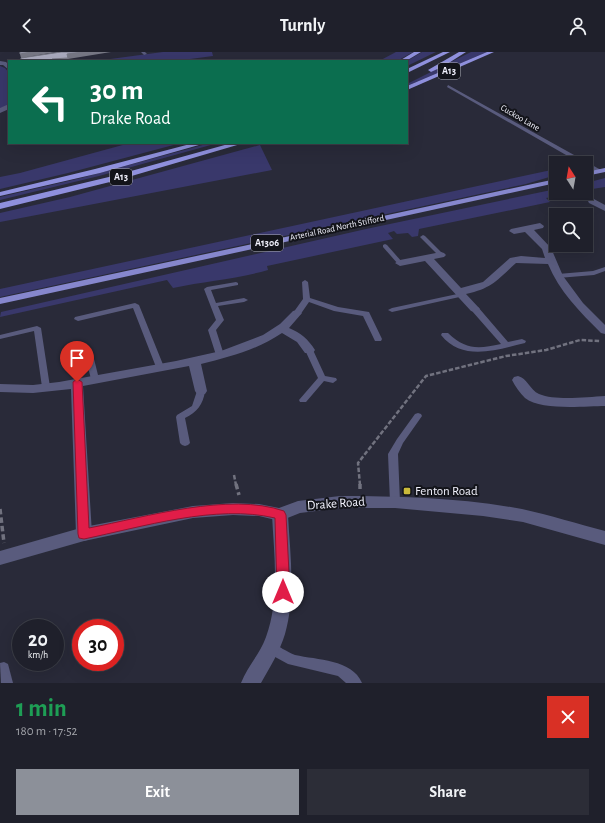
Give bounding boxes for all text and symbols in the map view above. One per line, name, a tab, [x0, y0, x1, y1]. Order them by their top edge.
icon: back	[16, 15, 38, 37]
icon: person	[567, 15, 589, 37]
text: Turnly	[280, 17, 325, 35]
road number: A13	[438, 63, 460, 79]
icon: left	[24, 76, 76, 128]
text: 30 m	[90, 77, 143, 105]
street label: Cuckoo Lane	[499, 103, 541, 133]
text: Drake Road	[90, 110, 171, 128]
north arrow	[549, 156, 593, 200]
map controls	[549, 156, 593, 252]
road number: A13	[110, 169, 132, 185]
button: search	[549, 208, 593, 252]
street label: Arterial Road North Stifford	[289, 214, 385, 242]
road number: A1306	[251, 235, 283, 251]
pin	[60, 341, 94, 382]
icon: arrive	[66, 347, 88, 369]
place label: Fenton Road	[415, 485, 478, 498]
marker: Fenton Road	[402, 486, 412, 496]
street label: Drake Road	[307, 495, 366, 513]
position arrow	[262, 571, 304, 613]
speed limit sign: 30	[72, 619, 124, 671]
text: 20	[28, 630, 48, 650]
text: km/h	[28, 650, 48, 660]
button: close	[547, 696, 589, 738]
text: 1 min	[16, 697, 67, 721]
text: 180 m · 17:52	[16, 725, 78, 738]
button: Exit	[16, 769, 299, 815]
button: Share	[307, 769, 589, 815]

